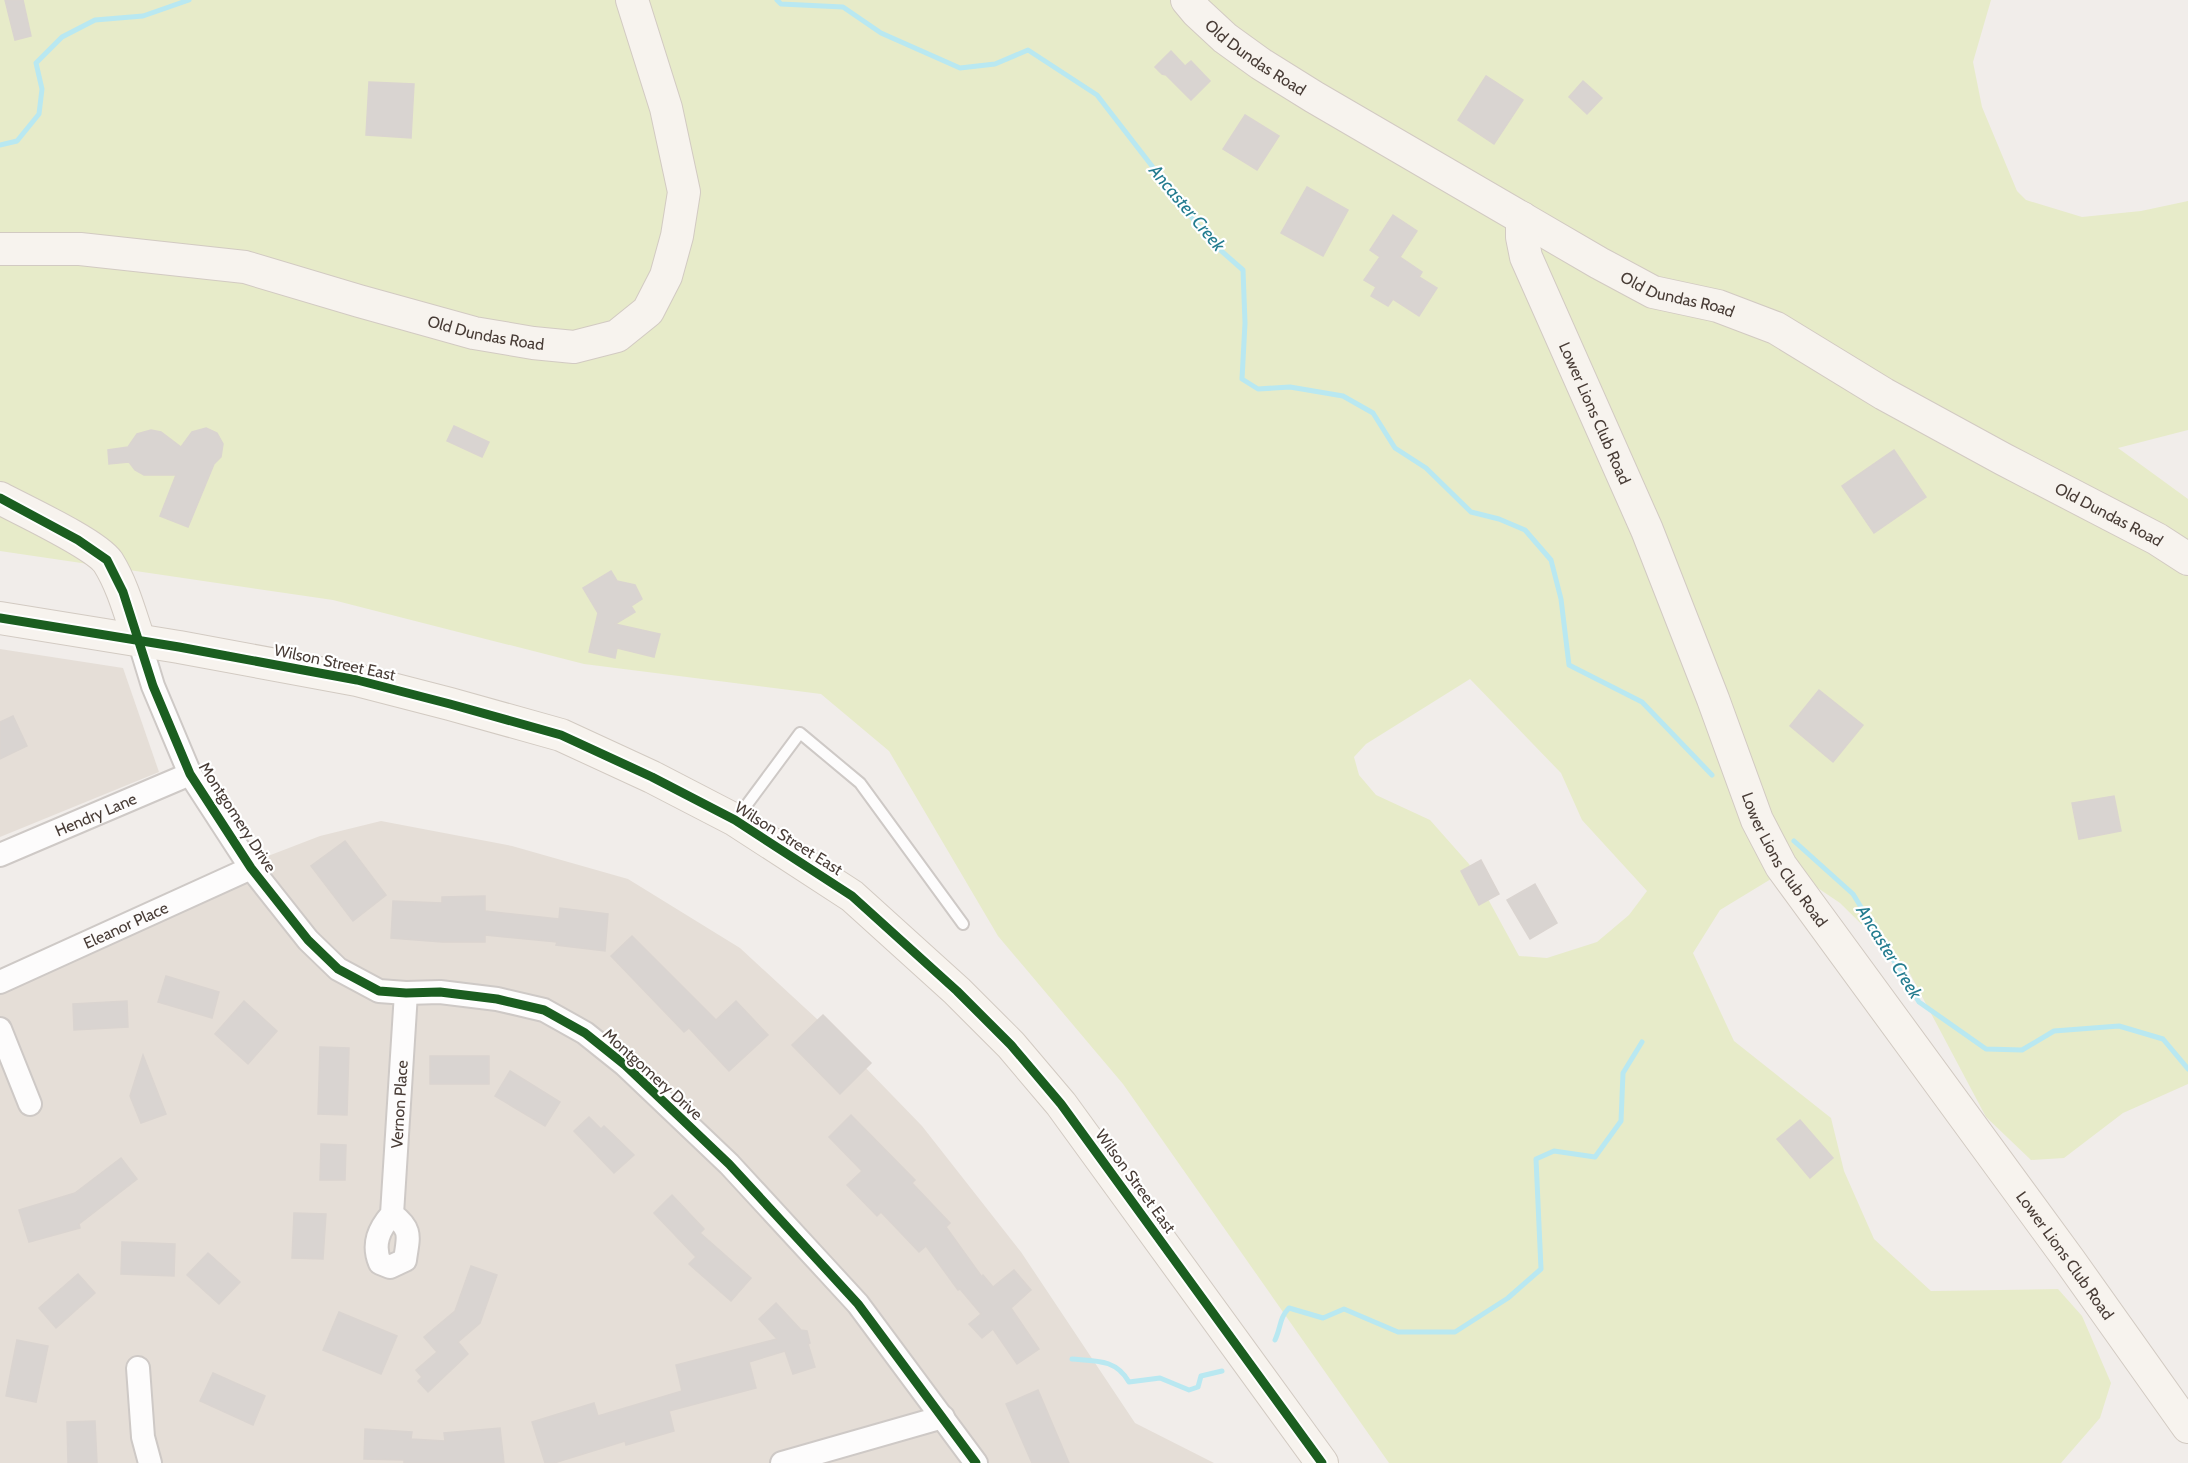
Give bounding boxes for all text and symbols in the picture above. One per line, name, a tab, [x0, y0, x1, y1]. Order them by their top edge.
street label: Old Dundas Road	[1201, 16, 1309, 100]
water label: Ancaster Creek	[1144, 159, 1230, 257]
street label: Old Dundas Road	[1617, 267, 1737, 321]
street label: Old Dundas Road	[425, 312, 545, 354]
street label: Lower Lions Club Road	[1555, 339, 1635, 487]
street label: Old Dundas Road	[2052, 479, 2166, 550]
street label: Wilson Street East	[273, 640, 398, 685]
street label: Montgomery Drive	[195, 759, 280, 876]
street label: Hendry Lane	[52, 789, 139, 840]
street label: Lower Lions Club Road	[1738, 790, 1831, 931]
street label: Wilson Street East	[731, 798, 847, 880]
street label: Eleanor Place	[81, 898, 171, 953]
water label: Ancaster Creek	[1851, 900, 1927, 1004]
street label: Montgomery Drive	[599, 1025, 706, 1124]
street label: Vernon Place	[387, 1060, 412, 1149]
street label: Wilson Street East	[1092, 1126, 1180, 1237]
street label: Lower Lions Club Road	[2012, 1188, 2118, 1323]

